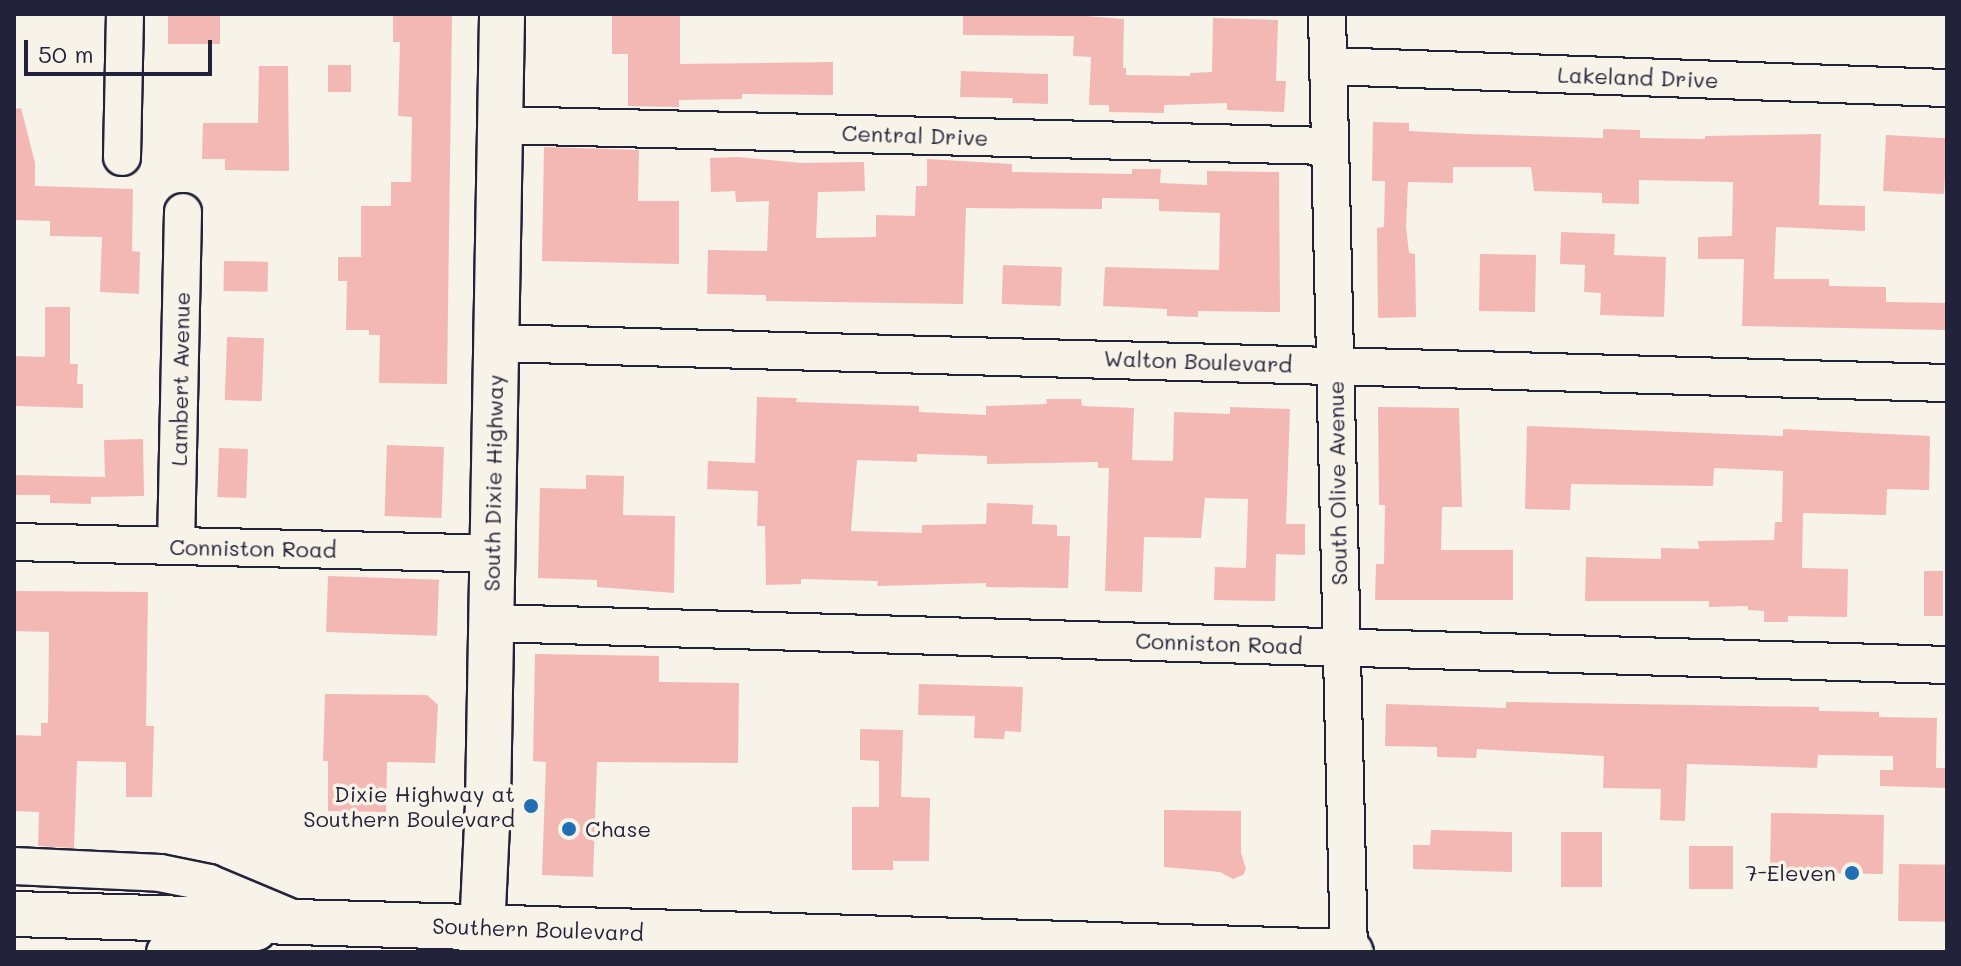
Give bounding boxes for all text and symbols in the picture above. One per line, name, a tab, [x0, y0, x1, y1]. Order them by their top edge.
scale bar	[28, 24, 216, 74]
text: 50 m	[38, 38, 94, 69]
street label: Lakeland Drive	[1557, 61, 1719, 93]
street label: Central Drive	[841, 119, 989, 151]
street label: Lambert Avenue	[165, 292, 195, 466]
street label: Walton Boulevard	[1103, 345, 1293, 377]
street label: South Dixie Highway	[478, 374, 508, 592]
street label: South Olive Avenue	[1322, 380, 1352, 586]
street label: Conniston Road	[169, 533, 337, 563]
street label: Conniston Road	[1135, 627, 1303, 659]
place label: Dixie Highway at Southern Boulevard	[303, 780, 515, 832]
marker: Dixie Highway at Southern Boulevard	[522, 797, 540, 815]
place label: Chase	[585, 816, 651, 842]
marker: Chase	[560, 820, 578, 838]
place label: 7-Eleven	[1745, 860, 1836, 886]
marker: 7-Eleven	[1843, 864, 1861, 882]
street label: Southern Boulevard	[432, 912, 644, 946]

